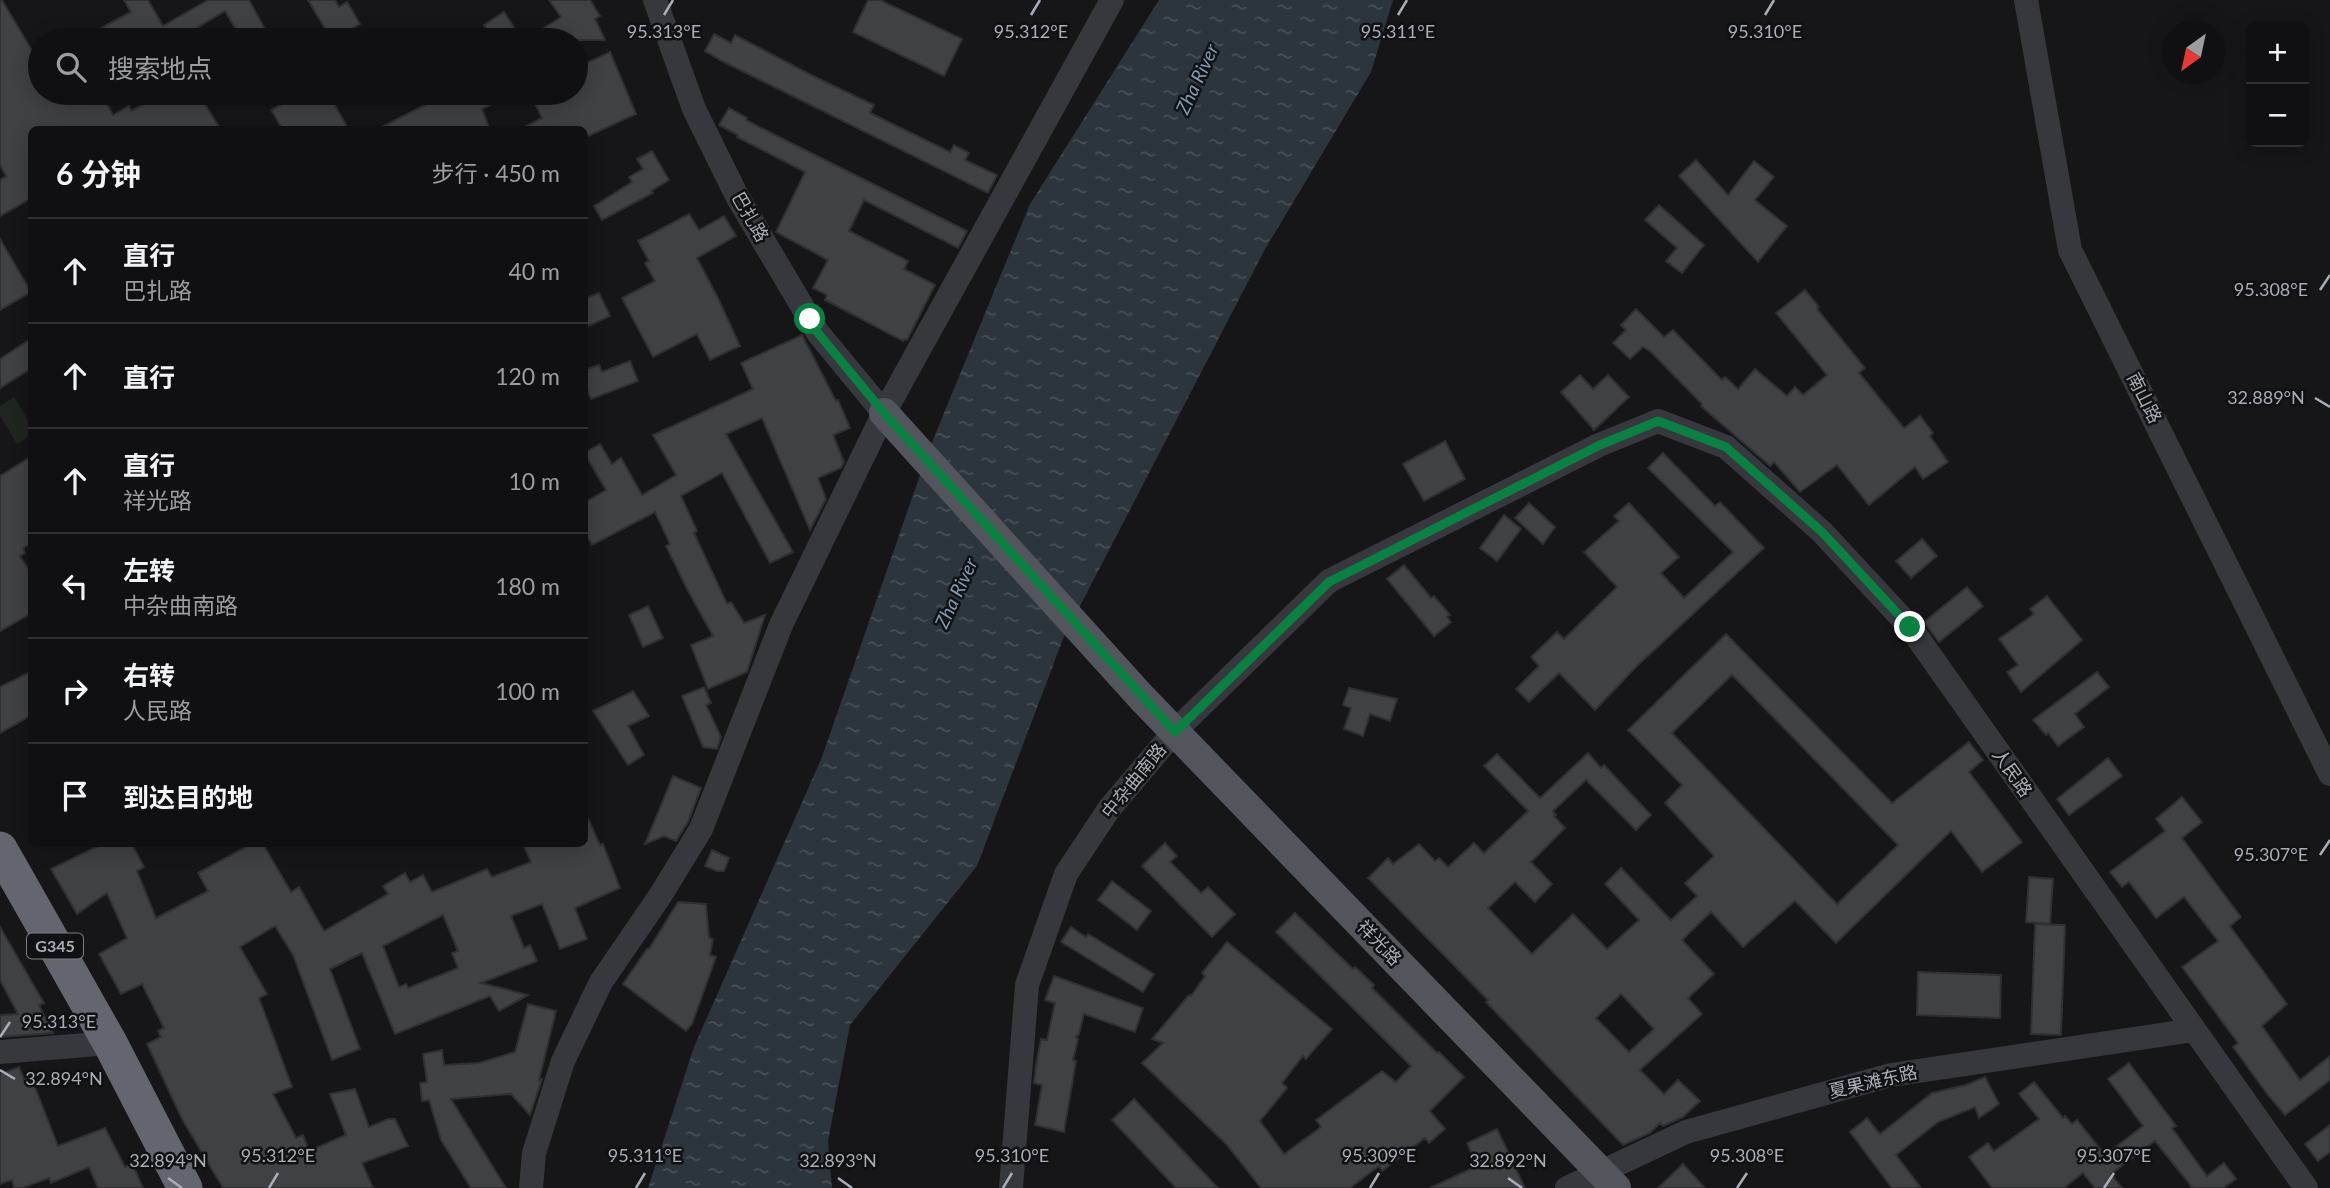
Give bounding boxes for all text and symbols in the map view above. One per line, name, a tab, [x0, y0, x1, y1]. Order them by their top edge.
text: 95.313°E	[627, 20, 701, 42]
text: 95.312°E	[994, 20, 1068, 42]
text: 95.311°E	[1361, 20, 1435, 42]
text: 95.310°E	[1728, 20, 1802, 42]
north arrow	[2162, 21, 2225, 84]
map controls	[2246, 21, 2309, 147]
button: +	[2246, 21, 2309, 84]
search box	[28, 28, 588, 105]
water label: Zha River	[1170, 40, 1223, 118]
icon: search	[52, 48, 90, 86]
text: 搜索地点	[108, 52, 212, 84]
button: −	[2246, 84, 2309, 147]
text: 6 分钟	[56, 155, 141, 191]
text: 步行 · 450 m	[431, 159, 560, 187]
street label: 巴扎路	[728, 188, 774, 245]
text: 直行	[123, 239, 175, 271]
icon: ahead	[56, 252, 94, 290]
text: 40 m	[509, 257, 560, 285]
text: 巴扎路	[123, 276, 192, 304]
text: 95.308°E	[2234, 278, 2308, 300]
route start	[794, 303, 825, 334]
icon: ahead	[56, 357, 94, 395]
text: 直行	[123, 361, 175, 393]
text: 120 m	[495, 362, 560, 390]
street label: 南山路	[2123, 368, 2167, 427]
text: 32.889°N	[2227, 386, 2305, 408]
text: 直行	[123, 449, 175, 481]
icon: ahead	[56, 462, 94, 500]
text: 10 m	[509, 467, 560, 495]
text: 祥光路	[123, 486, 192, 514]
text: 左转	[123, 554, 175, 586]
water label: Zha River	[929, 554, 982, 632]
icon: left	[56, 567, 94, 605]
text: 180 m	[495, 572, 560, 600]
text: 中杂曲南路	[123, 591, 238, 619]
route end	[1894, 611, 1925, 642]
text: 右转	[123, 659, 175, 691]
icon: right	[56, 672, 94, 710]
text: 100 m	[495, 677, 560, 705]
text: 人民路	[123, 696, 192, 724]
street label: 中杂曲南路	[1096, 738, 1170, 822]
street label: 人民路	[1988, 744, 2037, 801]
icon: arrive	[56, 777, 94, 815]
text: 到达目的地	[123, 781, 253, 813]
text: 95.307°E	[2234, 843, 2308, 865]
street label: 祥光路	[1353, 915, 1406, 969]
road number: G345	[27, 934, 83, 958]
text: 95.313°E	[22, 1010, 96, 1032]
street label: 夏果滩东路	[1826, 1060, 1919, 1102]
text: 32.894°N	[25, 1067, 103, 1089]
text: 95.312°E	[241, 1144, 315, 1166]
text: 95.311°E	[608, 1144, 682, 1166]
text: 95.310°E	[975, 1144, 1049, 1166]
text: 95.309°E	[1342, 1144, 1416, 1166]
text: 95.308°E	[1710, 1144, 1784, 1166]
text: 95.307°E	[2077, 1144, 2151, 1166]
text: 32.894°N	[129, 1149, 207, 1171]
text: 32.893°N	[799, 1149, 877, 1171]
text: 32.892°N	[1469, 1149, 1547, 1171]

